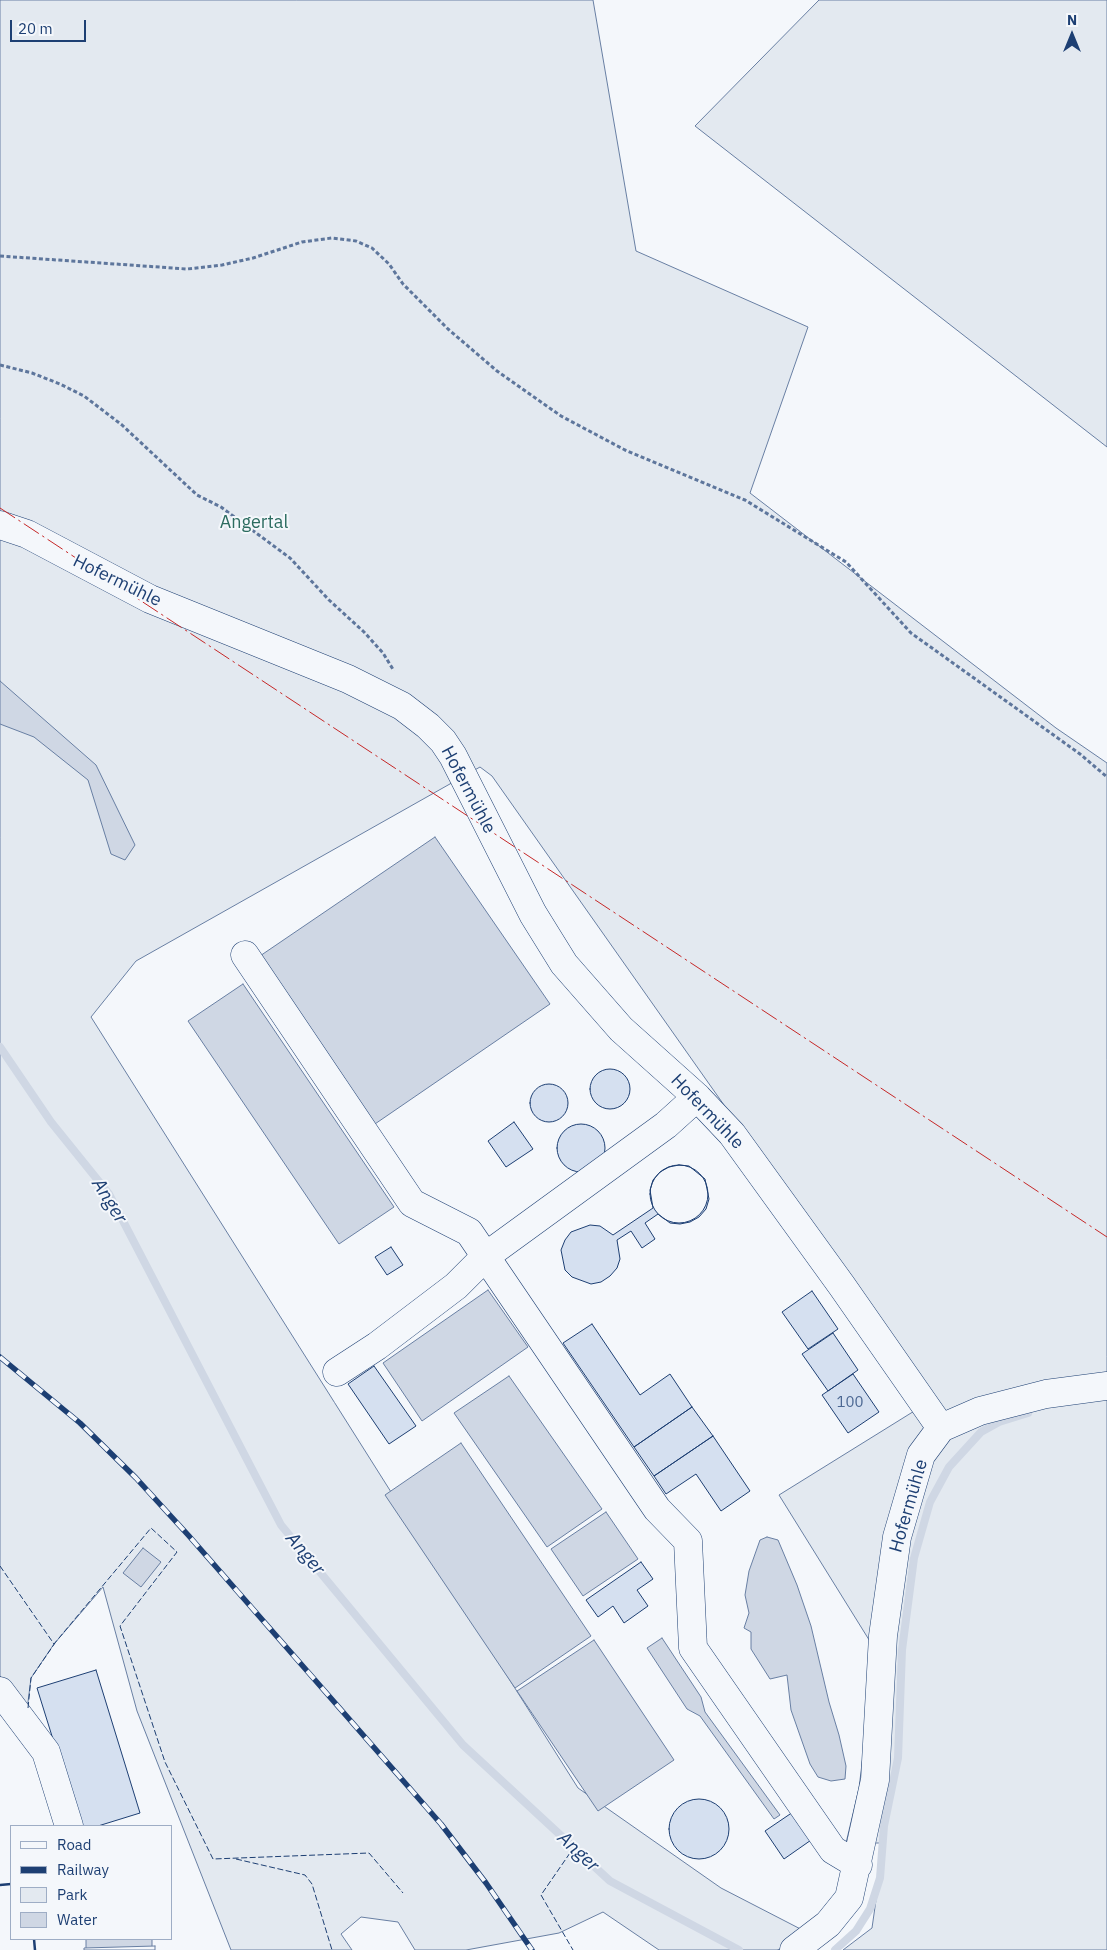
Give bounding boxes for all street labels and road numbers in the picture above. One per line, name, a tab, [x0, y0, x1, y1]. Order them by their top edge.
street label: Hofermühle	[69, 550, 165, 612]
street label: Hofermühle	[436, 743, 500, 837]
street label: Hofermühle	[666, 1070, 748, 1154]
street label: Hofermühle	[885, 1457, 933, 1555]

